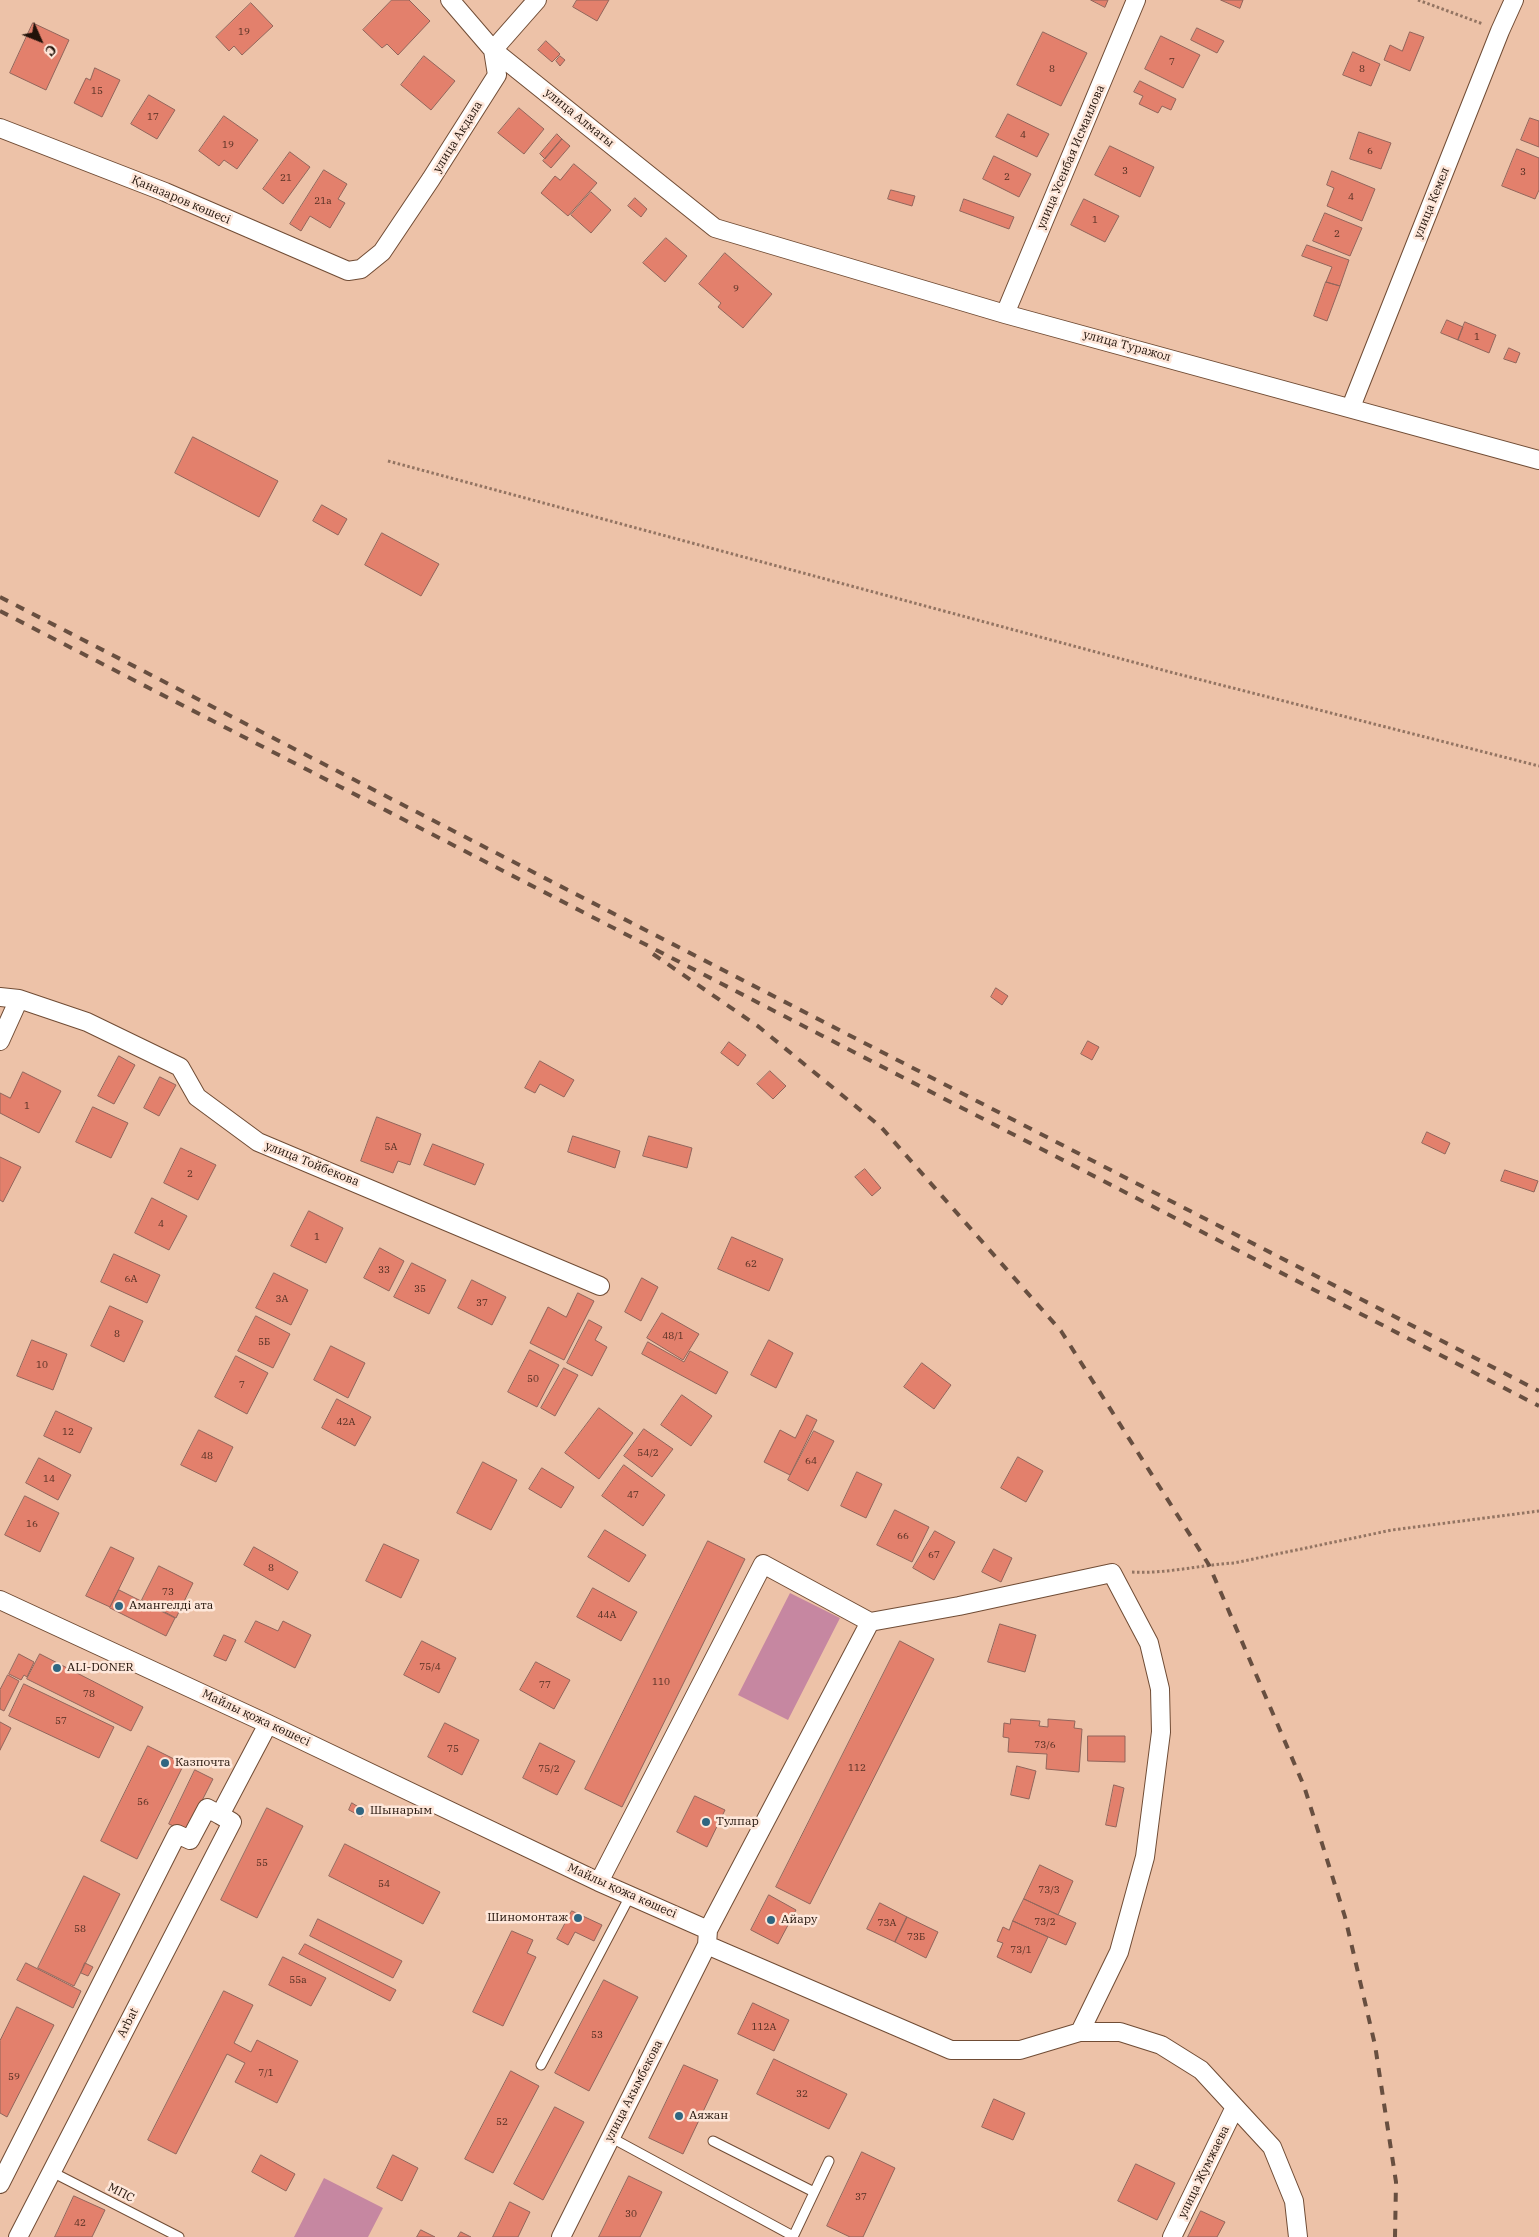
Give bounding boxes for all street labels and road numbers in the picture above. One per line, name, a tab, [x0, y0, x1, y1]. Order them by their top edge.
street label: улица Усенбая Исмаилова	[1034, 83, 1108, 231]
street label: улица Алматы	[541, 86, 617, 150]
street label: улица Акдала	[430, 99, 486, 175]
street label: улица Кемел	[1411, 165, 1453, 241]
street label: Қаназаров көшесі	[129, 173, 233, 227]
street label: улица Туражол	[1082, 327, 1172, 365]
street label: улица Тойбекова	[263, 1139, 361, 1189]
street label: Майлы қожа көшесі	[200, 1687, 312, 1749]
street label: Майлы қожа көшесі	[565, 1860, 679, 1922]
street label: Arbat	[114, 2006, 142, 2040]
street label: улица Акымбекова	[602, 2038, 666, 2144]
street label: улица Жумжаева	[1175, 2123, 1233, 2221]
street label: МПС	[105, 2180, 137, 2206]

